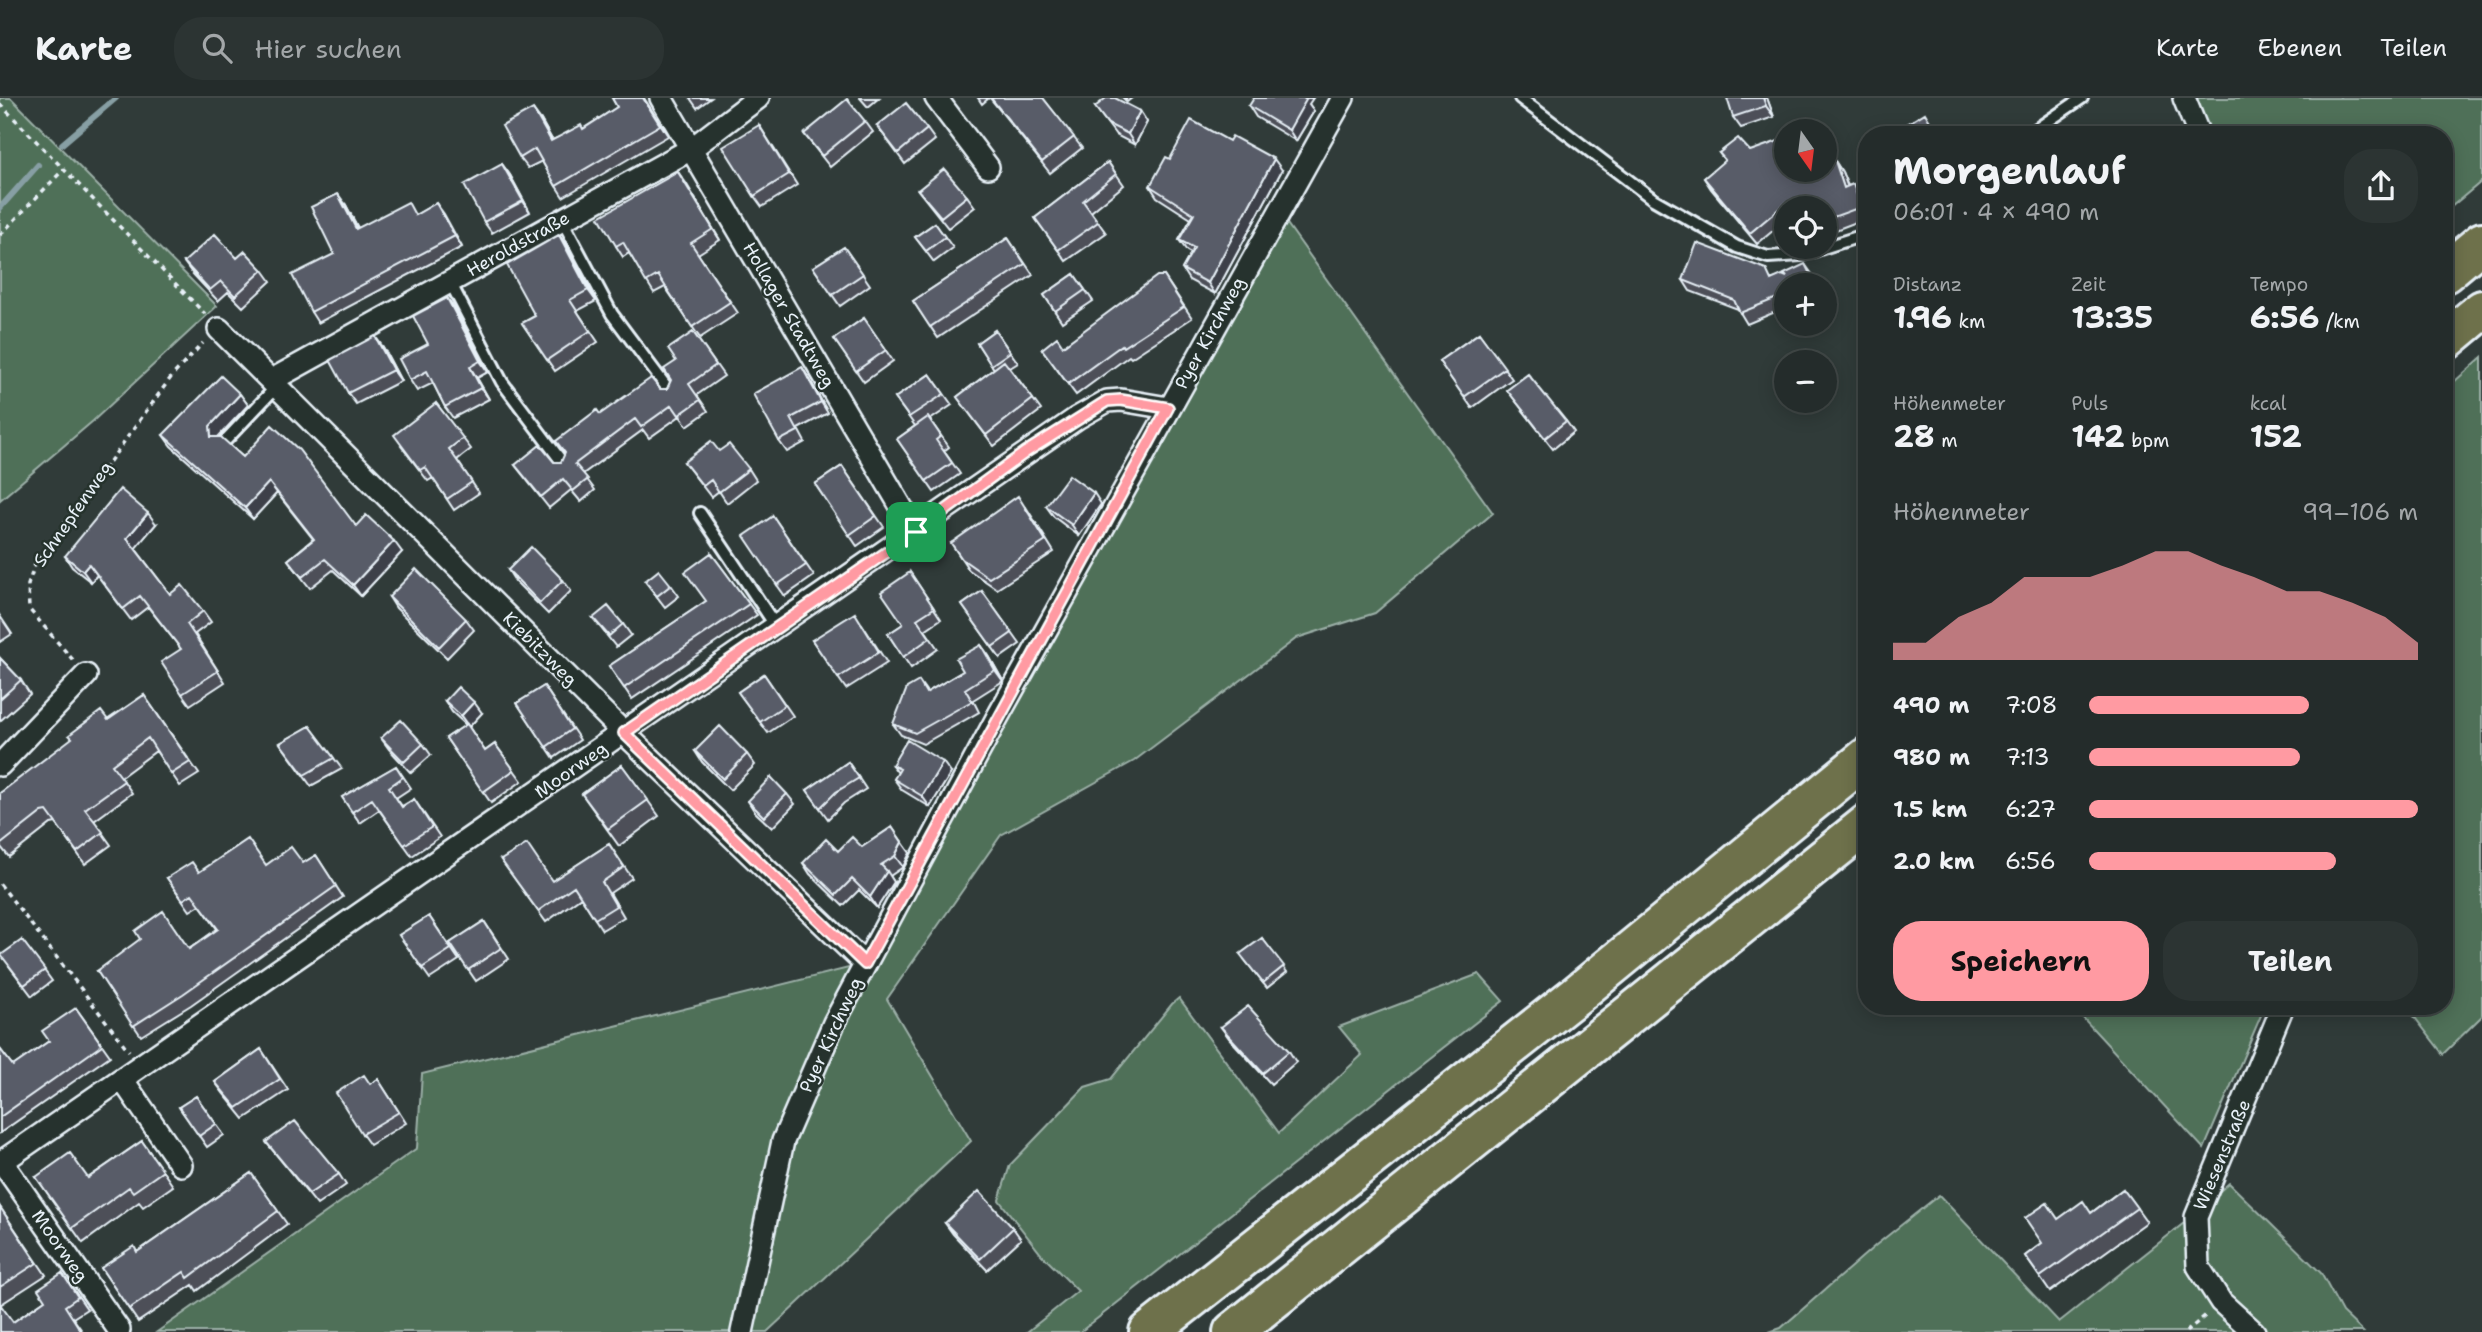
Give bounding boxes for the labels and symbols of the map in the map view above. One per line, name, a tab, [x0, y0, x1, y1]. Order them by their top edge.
north arrow	[1774, 119, 1838, 182]
street label: Heroldstraße	[462, 206, 574, 282]
street label: Hollager Stadtweg	[737, 238, 841, 392]
street label: Pyer Kirchweg	[1169, 273, 1251, 393]
street label: Schnepfenweg	[28, 456, 118, 572]
pin	[886, 502, 946, 562]
street label: Kiebitzweg	[498, 607, 582, 691]
street label: Moorweg	[530, 736, 612, 804]
street label: Pyer Kirchweg	[794, 973, 868, 1097]
street label: Wiesenstraße	[2188, 1096, 2256, 1214]
street label: Moorweg	[26, 1205, 94, 1287]

